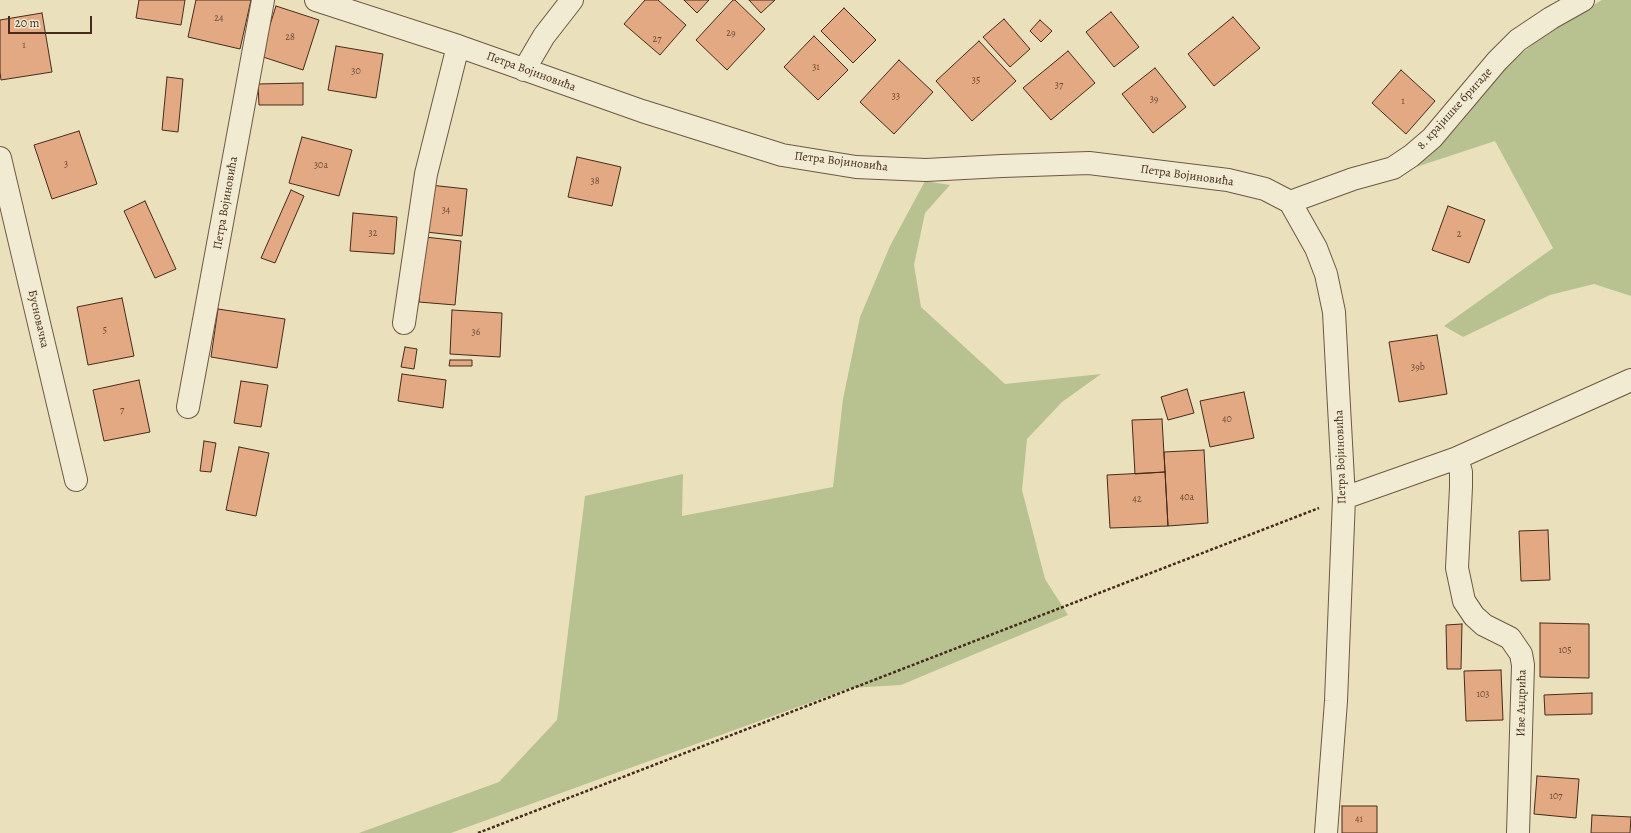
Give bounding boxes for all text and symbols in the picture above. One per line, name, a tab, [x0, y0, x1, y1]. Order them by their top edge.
scale bar	[10, 8, 94, 34]
house number: 24	[214, 13, 224, 25]
text: 20 m	[15, 15, 39, 31]
house number: 29	[726, 28, 736, 40]
house number: 28	[285, 32, 295, 44]
house number: 27	[653, 34, 661, 46]
house number: 1	[22, 40, 26, 52]
street label: Петра Војиновића	[484, 49, 578, 95]
house number: 31	[812, 62, 820, 74]
street label: 8. крајишке бригаде	[1414, 65, 1496, 153]
house number: 30	[351, 66, 361, 78]
house number: 35	[972, 75, 980, 87]
house number: 37	[1055, 80, 1063, 92]
house number: 33	[892, 91, 900, 103]
house number: 39	[1150, 94, 1158, 106]
house number: 1	[1401, 96, 1405, 108]
street label: Петра Војиновића	[793, 149, 889, 175]
street label: Петра Војиновића	[211, 155, 241, 251]
house number: 3	[64, 159, 68, 171]
house number: 30a	[314, 160, 328, 172]
street label: Петра Војиновића	[1139, 162, 1235, 190]
house number: 38	[590, 176, 600, 188]
house number: 34	[442, 205, 450, 217]
house number: 32	[369, 228, 377, 240]
house number: 2	[1457, 229, 1461, 241]
street label: Бусновачка	[24, 289, 52, 349]
house number: 5	[103, 325, 107, 337]
house number: 36	[472, 327, 480, 339]
house number: 39b	[1411, 362, 1425, 374]
house number: 7	[120, 405, 124, 417]
street label: Петра Војиновића	[1332, 410, 1350, 504]
house number: 40	[1222, 414, 1232, 426]
house number: 40a	[1180, 492, 1194, 504]
house number: 42	[1132, 494, 1142, 506]
house number: 105	[1558, 645, 1572, 657]
street label: Иве Андрића	[1514, 669, 1530, 737]
house number: 103	[1477, 689, 1489, 701]
house number: 107	[1550, 791, 1562, 803]
house number: 41	[1355, 814, 1363, 826]

